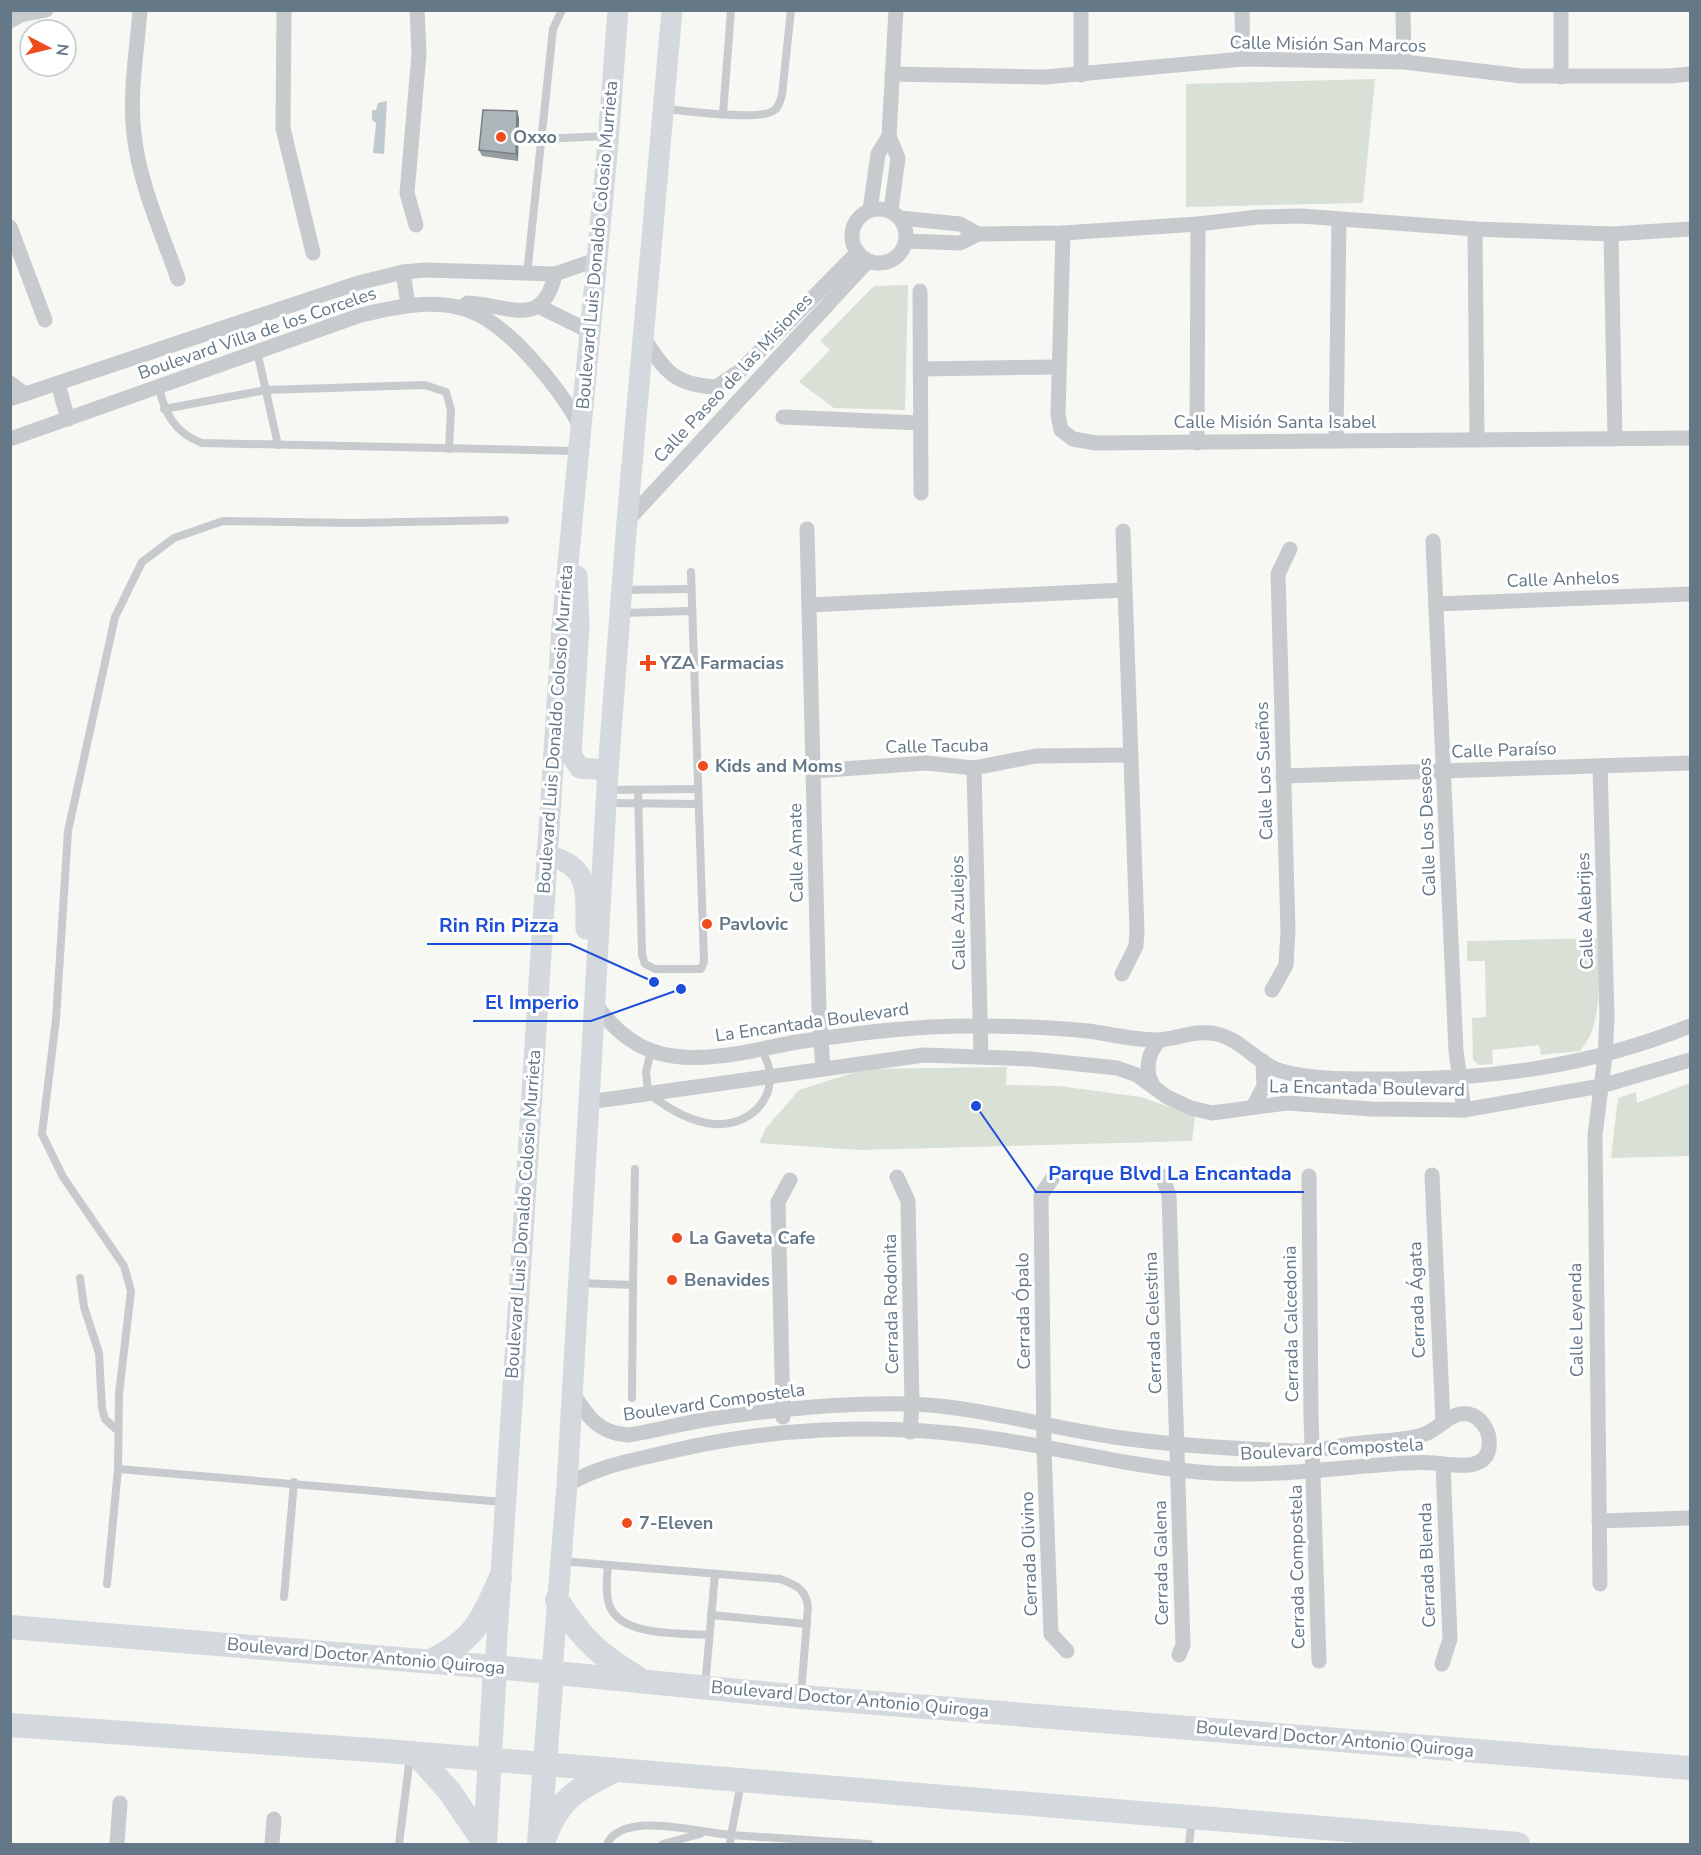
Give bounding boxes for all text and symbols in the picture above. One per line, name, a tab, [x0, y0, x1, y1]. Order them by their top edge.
north arrow	[18, 18, 78, 78]
street label: Calle Misión San Marcos	[1229, 30, 1427, 58]
text: N	[50, 42, 74, 57]
street label: Boulevard Luis Donaldo Colosio Murrieta	[571, 80, 623, 410]
place label: Oxxo	[513, 125, 557, 149]
marker: Oxxo	[494, 130, 508, 144]
street label: Boulevard Villa de los Corceles	[135, 281, 379, 385]
street label: Calle Paseo de las Misiones	[648, 288, 818, 468]
street label: Calle Misión Santa Isabel	[1174, 410, 1377, 434]
street label: Boulevard Luis Donaldo Colosio Murrieta	[532, 564, 578, 894]
street label: Calle Anhelos	[1506, 565, 1620, 593]
place label: YZA Farmacias	[659, 651, 784, 675]
marker: YZA Farmacias	[641, 656, 655, 670]
street label: Calle Los Sueños	[1250, 701, 1278, 841]
street label: Calle Tacuba	[885, 733, 989, 759]
street label: Calle Paraíso	[1451, 736, 1557, 764]
place label: Kids and Moms	[715, 754, 843, 778]
street label: Calle Los Deseos	[1413, 757, 1441, 897]
marker: Kids and Moms	[696, 759, 710, 773]
street label: Calle Amate	[783, 803, 809, 903]
street label: Calle Alebrijes	[1571, 852, 1599, 970]
street label: Calle Azulejos	[945, 855, 971, 971]
callout: Rin Rin Pizza	[427, 906, 570, 944]
text: Rin Rin Pizza	[439, 912, 559, 939]
place label: Pavlovic	[719, 912, 788, 936]
marker: Pavlovic	[700, 917, 714, 931]
callout: El Imperio	[473, 983, 591, 1021]
text: El Imperio	[485, 989, 579, 1016]
street label: La Encantada Boulevard	[713, 997, 911, 1047]
street label: Boulevard Luis Donaldo Colosio Murrieta	[500, 1049, 546, 1379]
street label: La Encantada Boulevard	[1269, 1074, 1465, 1102]
callout: Parque Blvd La Encantada	[1036, 1154, 1304, 1192]
text: Parque Blvd La Encantada	[1048, 1160, 1292, 1187]
place label: La Gaveta Cafe	[689, 1226, 816, 1250]
marker: La Gaveta Cafe	[670, 1231, 684, 1245]
street label: Cerrada Rodonita	[878, 1233, 904, 1375]
street label: Cerrada Ágata	[1403, 1241, 1431, 1359]
street label: Cerrada Calcedonia	[1278, 1245, 1304, 1403]
street label: Cerrada Celestina	[1139, 1251, 1167, 1395]
street label: Cerrada Ópalo	[1010, 1252, 1036, 1370]
street label: Calle Leyenda	[1563, 1263, 1589, 1377]
place label: Benavides	[684, 1268, 770, 1292]
marker: Benavides	[665, 1273, 679, 1287]
street label: Boulevard Compostela	[621, 1377, 807, 1427]
street label: Boulevard Compostela	[1240, 1432, 1424, 1466]
street label: Cerrada Compostela	[1284, 1484, 1310, 1650]
street label: Cerrada Olivino	[1015, 1491, 1043, 1617]
street label: Cerrada Galena	[1148, 1500, 1174, 1626]
street label: Cerrada Blenda	[1413, 1502, 1441, 1628]
place label: 7-Eleven	[639, 1511, 713, 1535]
marker: 7-Eleven	[620, 1516, 634, 1530]
street label: Boulevard Doctor Antonio Quiroga	[226, 1632, 506, 1680]
street label: Boulevard Doctor Antonio Quiroga	[710, 1675, 990, 1723]
street label: Boulevard Doctor Antonio Quiroga	[1195, 1715, 1475, 1763]

